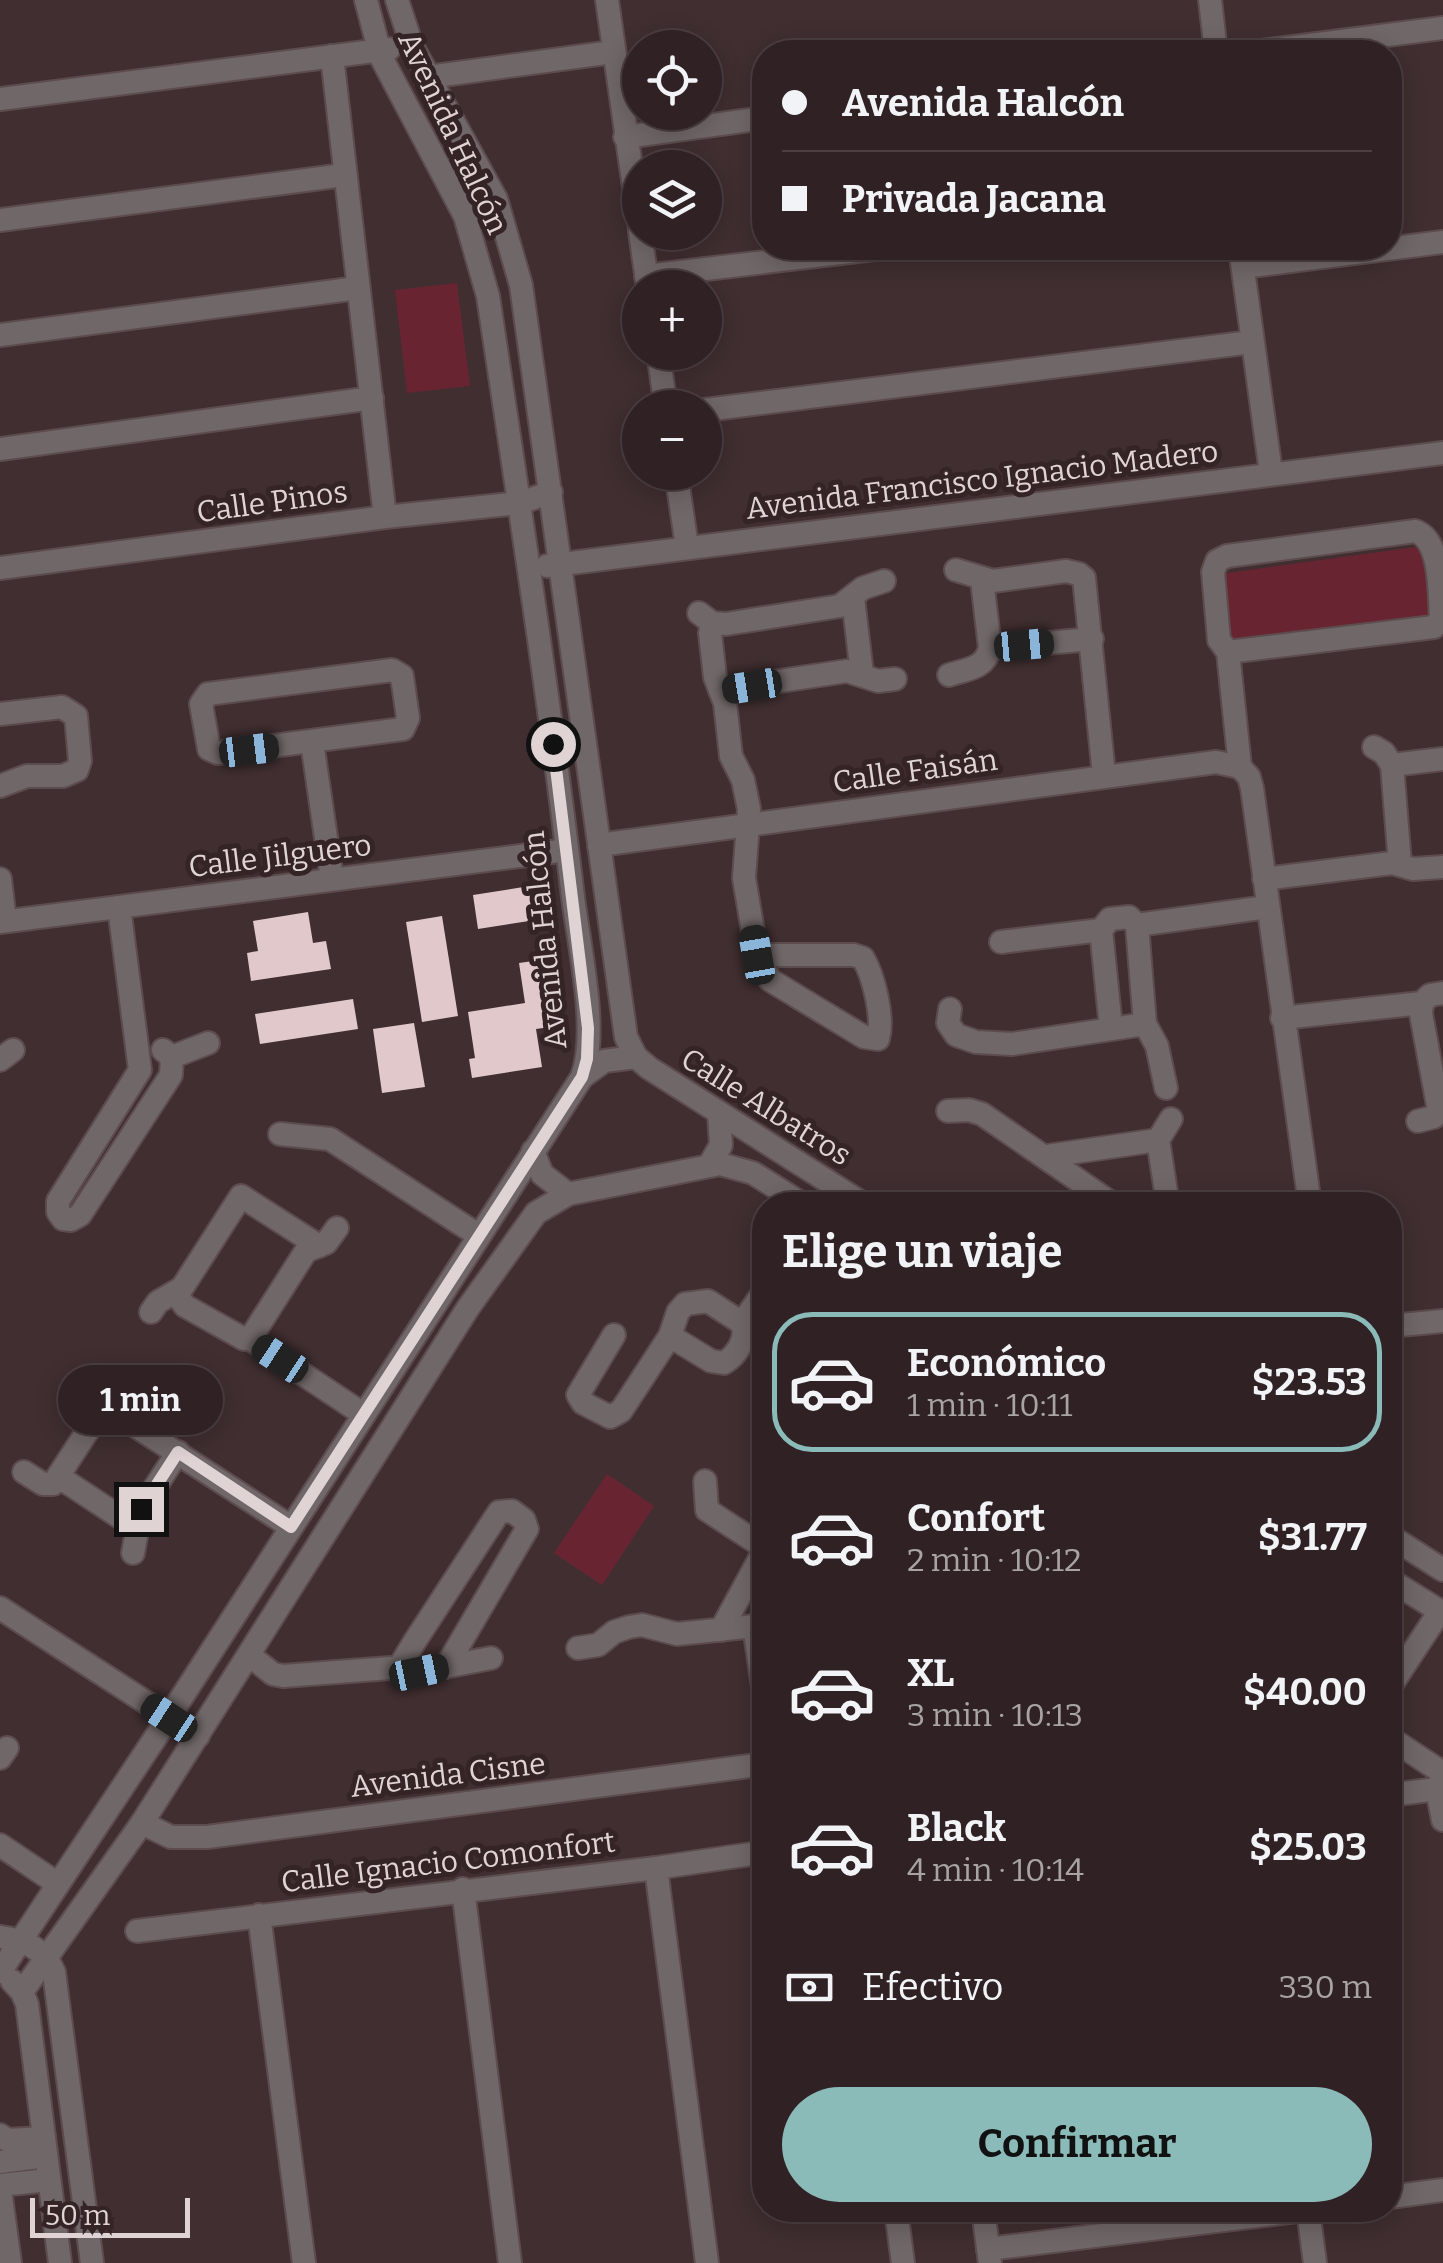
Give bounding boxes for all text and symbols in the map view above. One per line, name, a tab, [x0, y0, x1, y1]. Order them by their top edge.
street label: Avenida Halcón	[390, 26, 516, 240]
map controls	[622, 30, 722, 490]
button: locate	[622, 30, 722, 130]
text: Avenida Halcón	[842, 80, 1124, 126]
button: layers	[622, 150, 722, 250]
text: Privada Jacana	[842, 176, 1106, 222]
button: +	[622, 270, 722, 370]
button: −	[622, 390, 722, 490]
street label: Avenida Francisco Ignacio Madero	[744, 433, 1220, 527]
street label: Calle Pinos	[194, 474, 350, 530]
car	[993, 627, 1055, 663]
car	[720, 666, 784, 706]
route start	[531, 722, 576, 767]
car	[217, 731, 281, 769]
street label: Calle Faisán	[830, 742, 1000, 800]
street label: Calle Jilguero	[187, 827, 373, 885]
street label: Avenida Halcón	[516, 829, 574, 1051]
car	[737, 923, 777, 987]
street label: Calle Albatros	[675, 1041, 857, 1173]
text: Elige un viaje	[782, 1225, 1062, 1279]
car	[247, 1330, 313, 1388]
icon: car	[787, 1337, 877, 1427]
text: Económico	[907, 1340, 1106, 1386]
text: $23.53	[1252, 1359, 1367, 1405]
callout: 1 min	[58, 1364, 224, 1434]
text: 1 min	[100, 1381, 181, 1419]
text: 1 min · 10:11	[907, 1386, 1073, 1424]
route end	[119, 1487, 164, 1532]
icon: car	[787, 1492, 877, 1582]
text: Confort	[907, 1495, 1045, 1541]
text: $31.77	[1258, 1514, 1367, 1560]
text: 2 min · 10:12	[907, 1541, 1081, 1579]
icon: car	[787, 1647, 877, 1737]
text: XL	[907, 1650, 954, 1696]
car	[387, 1651, 451, 1693]
text: $40.00	[1243, 1669, 1367, 1715]
car	[136, 1689, 202, 1747]
text: 3 min · 10:13	[907, 1696, 1083, 1734]
street label: Avenida Cisne	[348, 1745, 548, 1805]
icon: car	[787, 1802, 877, 1892]
text: Black	[907, 1805, 1006, 1851]
street label: Calle Ignacio Comonfort	[279, 1824, 617, 1900]
text: $25.03	[1249, 1824, 1367, 1870]
text: 4 min · 10:14	[907, 1851, 1084, 1889]
icon: cash	[782, 1960, 837, 2015]
text: Efectivo	[862, 1964, 1003, 2010]
text: 330 m	[1279, 1968, 1372, 2006]
button: Confirmar	[782, 2087, 1372, 2202]
scale bar	[30, 2193, 190, 2238]
text: 50 m	[45, 2199, 110, 2232]

